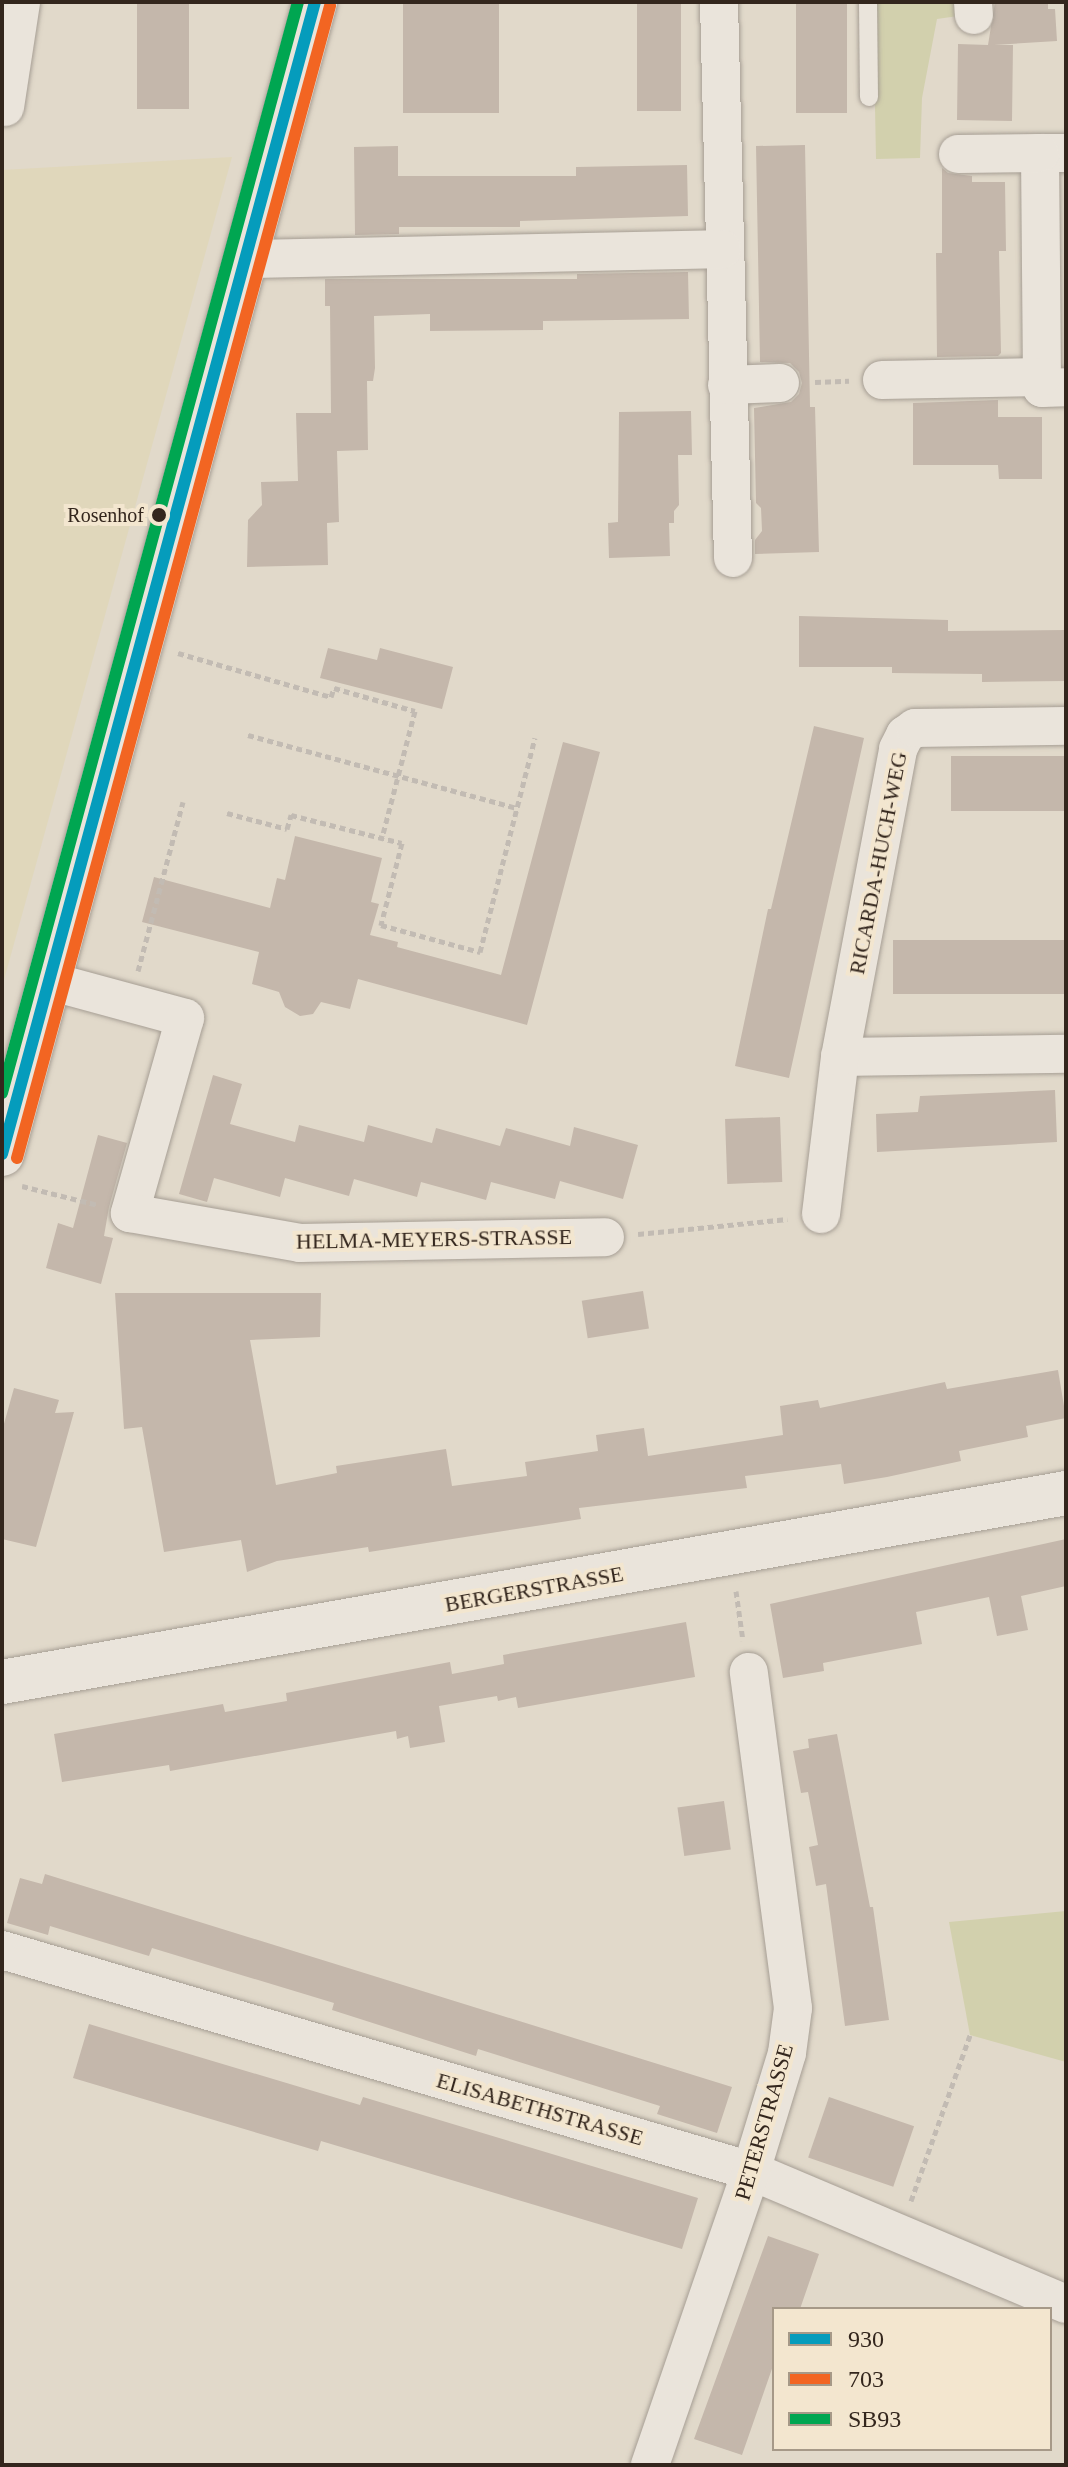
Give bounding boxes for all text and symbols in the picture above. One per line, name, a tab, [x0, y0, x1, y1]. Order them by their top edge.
place label: Rosenhof	[67, 503, 144, 527]
marker: Rosenhof	[151, 507, 167, 523]
street label: RICARDA-HUCH-WEG	[843, 750, 913, 976]
street label: HELMA-MEYERS-STRASSE	[296, 1223, 572, 1255]
street label: BERGERSTRASSE	[443, 1560, 625, 1618]
street label: PETERSTRASSE	[729, 2041, 799, 2203]
street label: ELISABETHSTRASSE	[434, 2067, 646, 2151]
legend	[772, 2307, 1052, 2451]
text: 930	[848, 2326, 884, 2352]
text: 703	[848, 2366, 884, 2392]
text: SB93	[848, 2406, 901, 2432]

